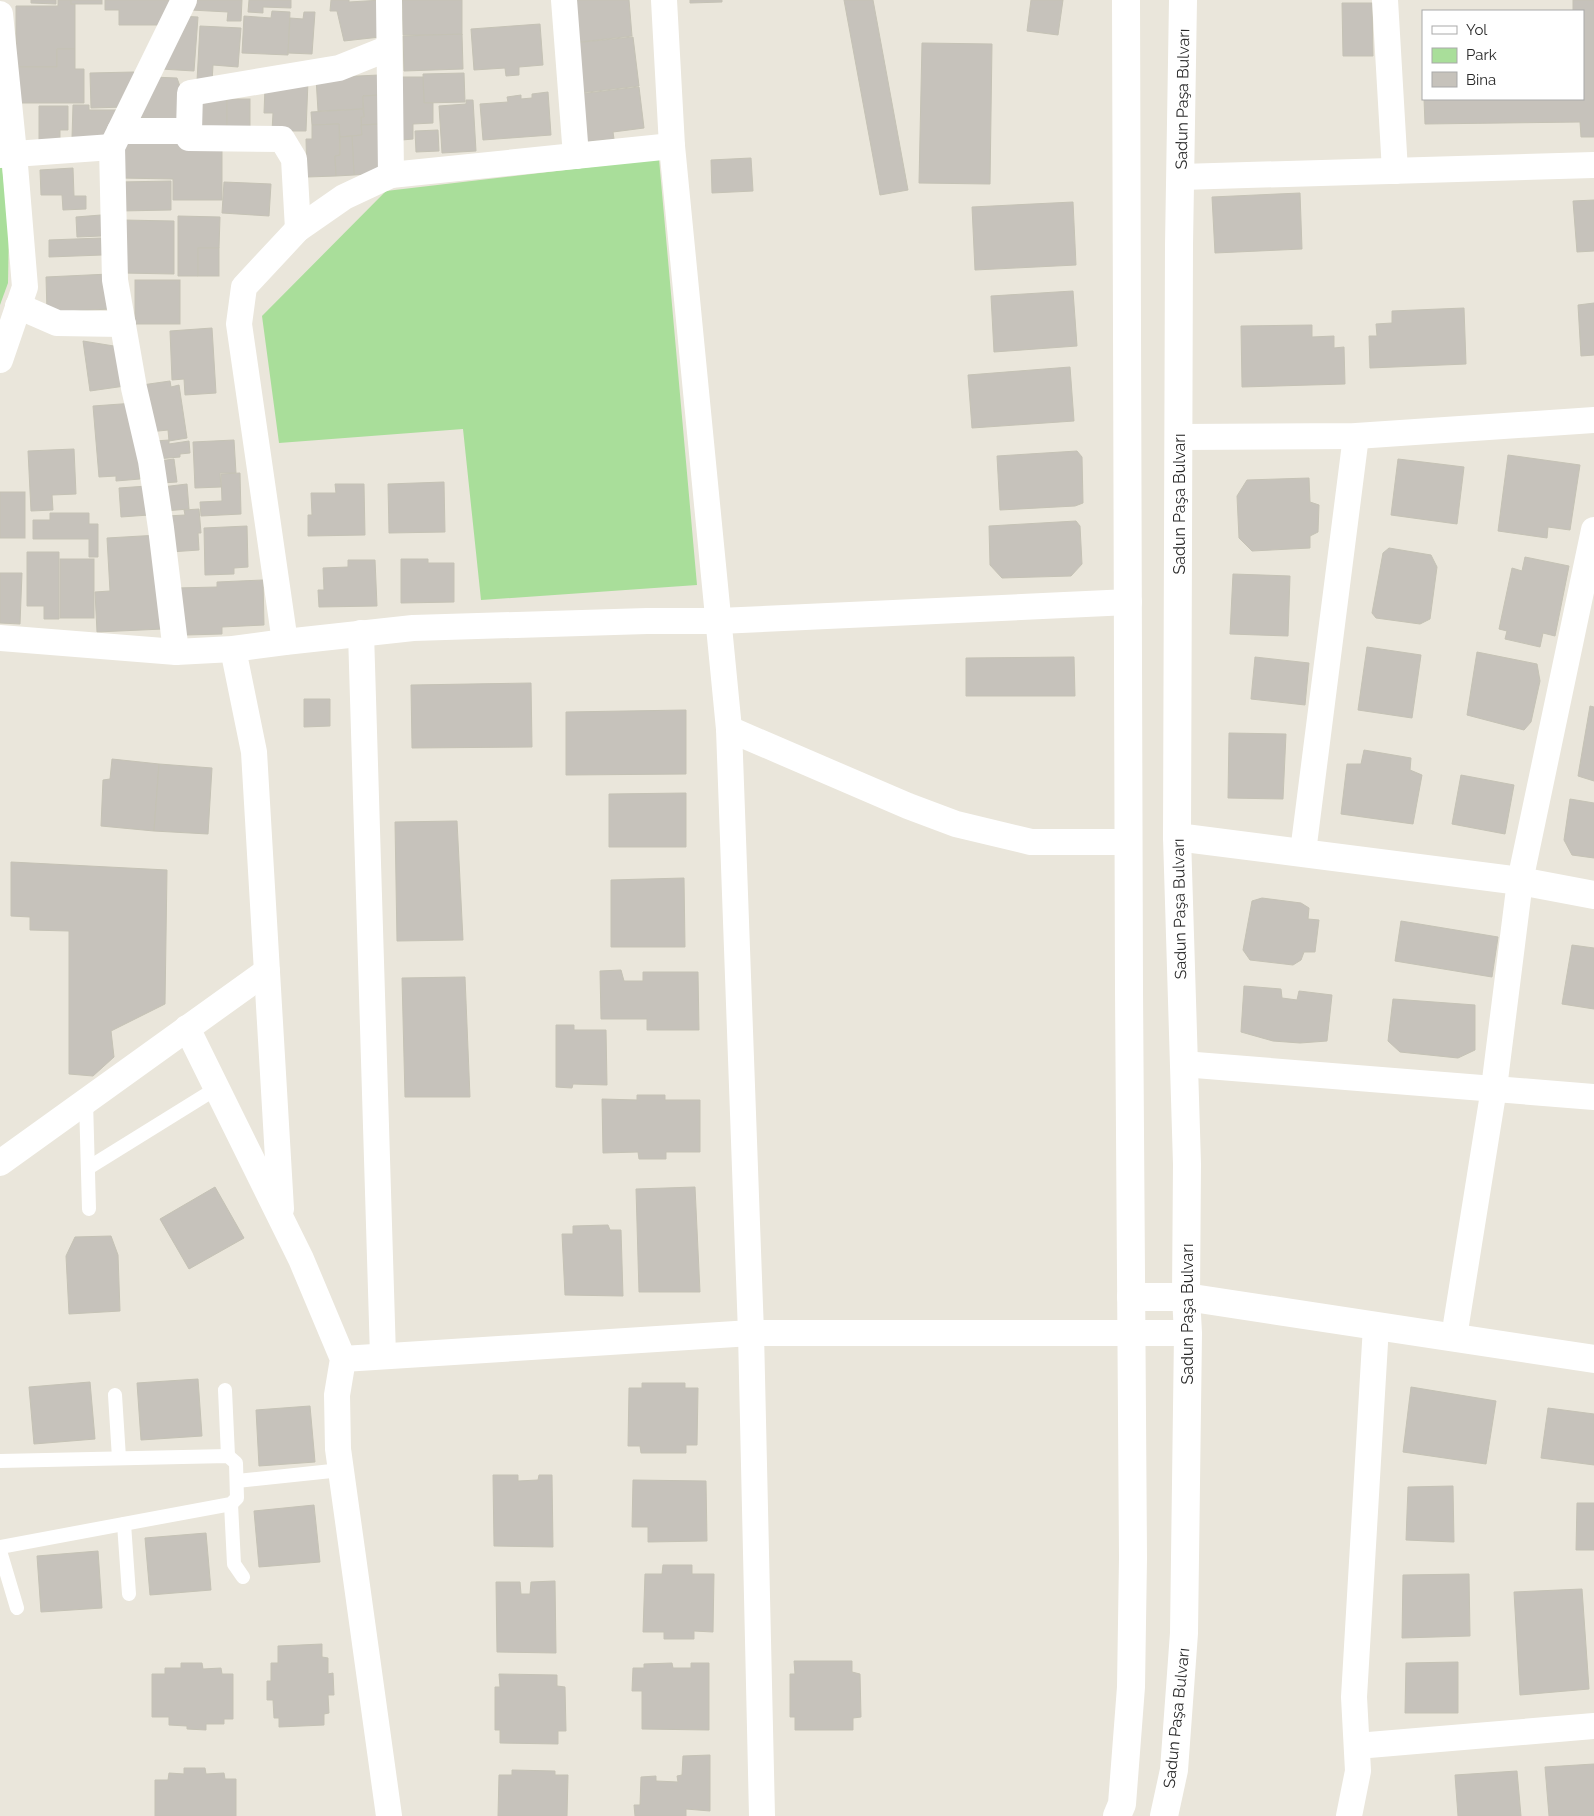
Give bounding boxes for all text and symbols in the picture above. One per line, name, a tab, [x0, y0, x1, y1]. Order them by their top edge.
legend	[1422, 10, 1584, 100]
text: Yol	[1466, 21, 1488, 39]
street label: Sadun Paşa Bulvarı	[1172, 28, 1193, 170]
text: Park	[1466, 46, 1497, 64]
text: Bina	[1466, 71, 1496, 89]
street label: Sadun Paşa Bulvarı	[1170, 434, 1189, 574]
street label: Sadun Paşa Bulvarı	[1169, 838, 1190, 980]
street label: Sadun Paşa Bulvarı	[1178, 1244, 1197, 1384]
street label: Sadun Paşa Bulvarı	[1160, 1647, 1193, 1789]

